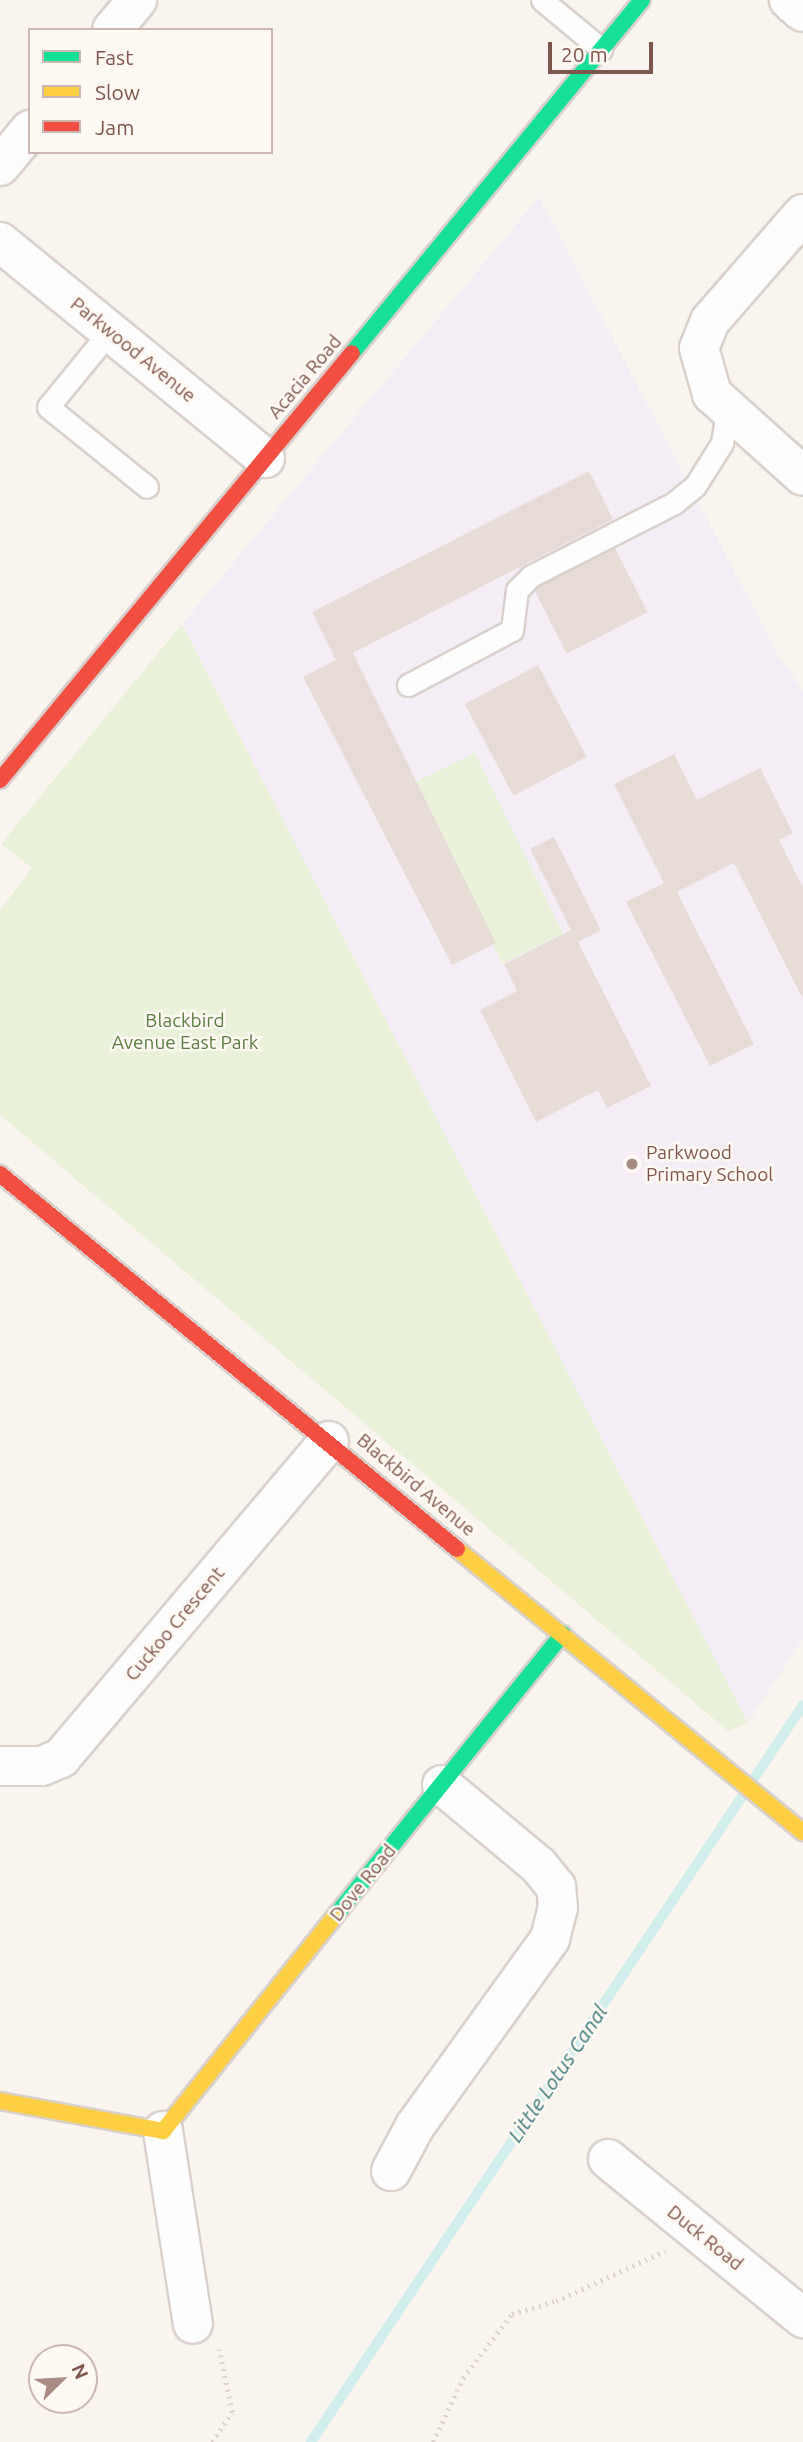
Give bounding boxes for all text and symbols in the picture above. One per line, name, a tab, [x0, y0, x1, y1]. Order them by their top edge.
legend	[28, 28, 273, 154]
scale bar	[551, 28, 656, 72]
text: 20 m	[561, 42, 608, 66]
text: Fast	[95, 45, 133, 69]
text: Slow	[95, 80, 140, 104]
text: Jam	[95, 115, 134, 139]
street label: Parkwood Avenue	[66, 293, 200, 407]
street label: Acacia Road	[263, 331, 347, 423]
park label: Blackbird Avenue East Park	[112, 1010, 258, 1054]
place label: Parkwood Primary School	[646, 1142, 773, 1186]
marker: Parkwood Primary School	[624, 1156, 640, 1172]
street label: Blackbird Avenue	[352, 1429, 480, 1541]
street label: Cuckoo Crescent	[121, 1562, 229, 1686]
street label: Dove Road	[325, 1840, 401, 1926]
water label: Little Lotus Canal	[502, 2000, 612, 2146]
street label: Duck Road	[663, 2201, 747, 2275]
north arrow	[28, 2344, 98, 2414]
text: N	[67, 2360, 93, 2382]

